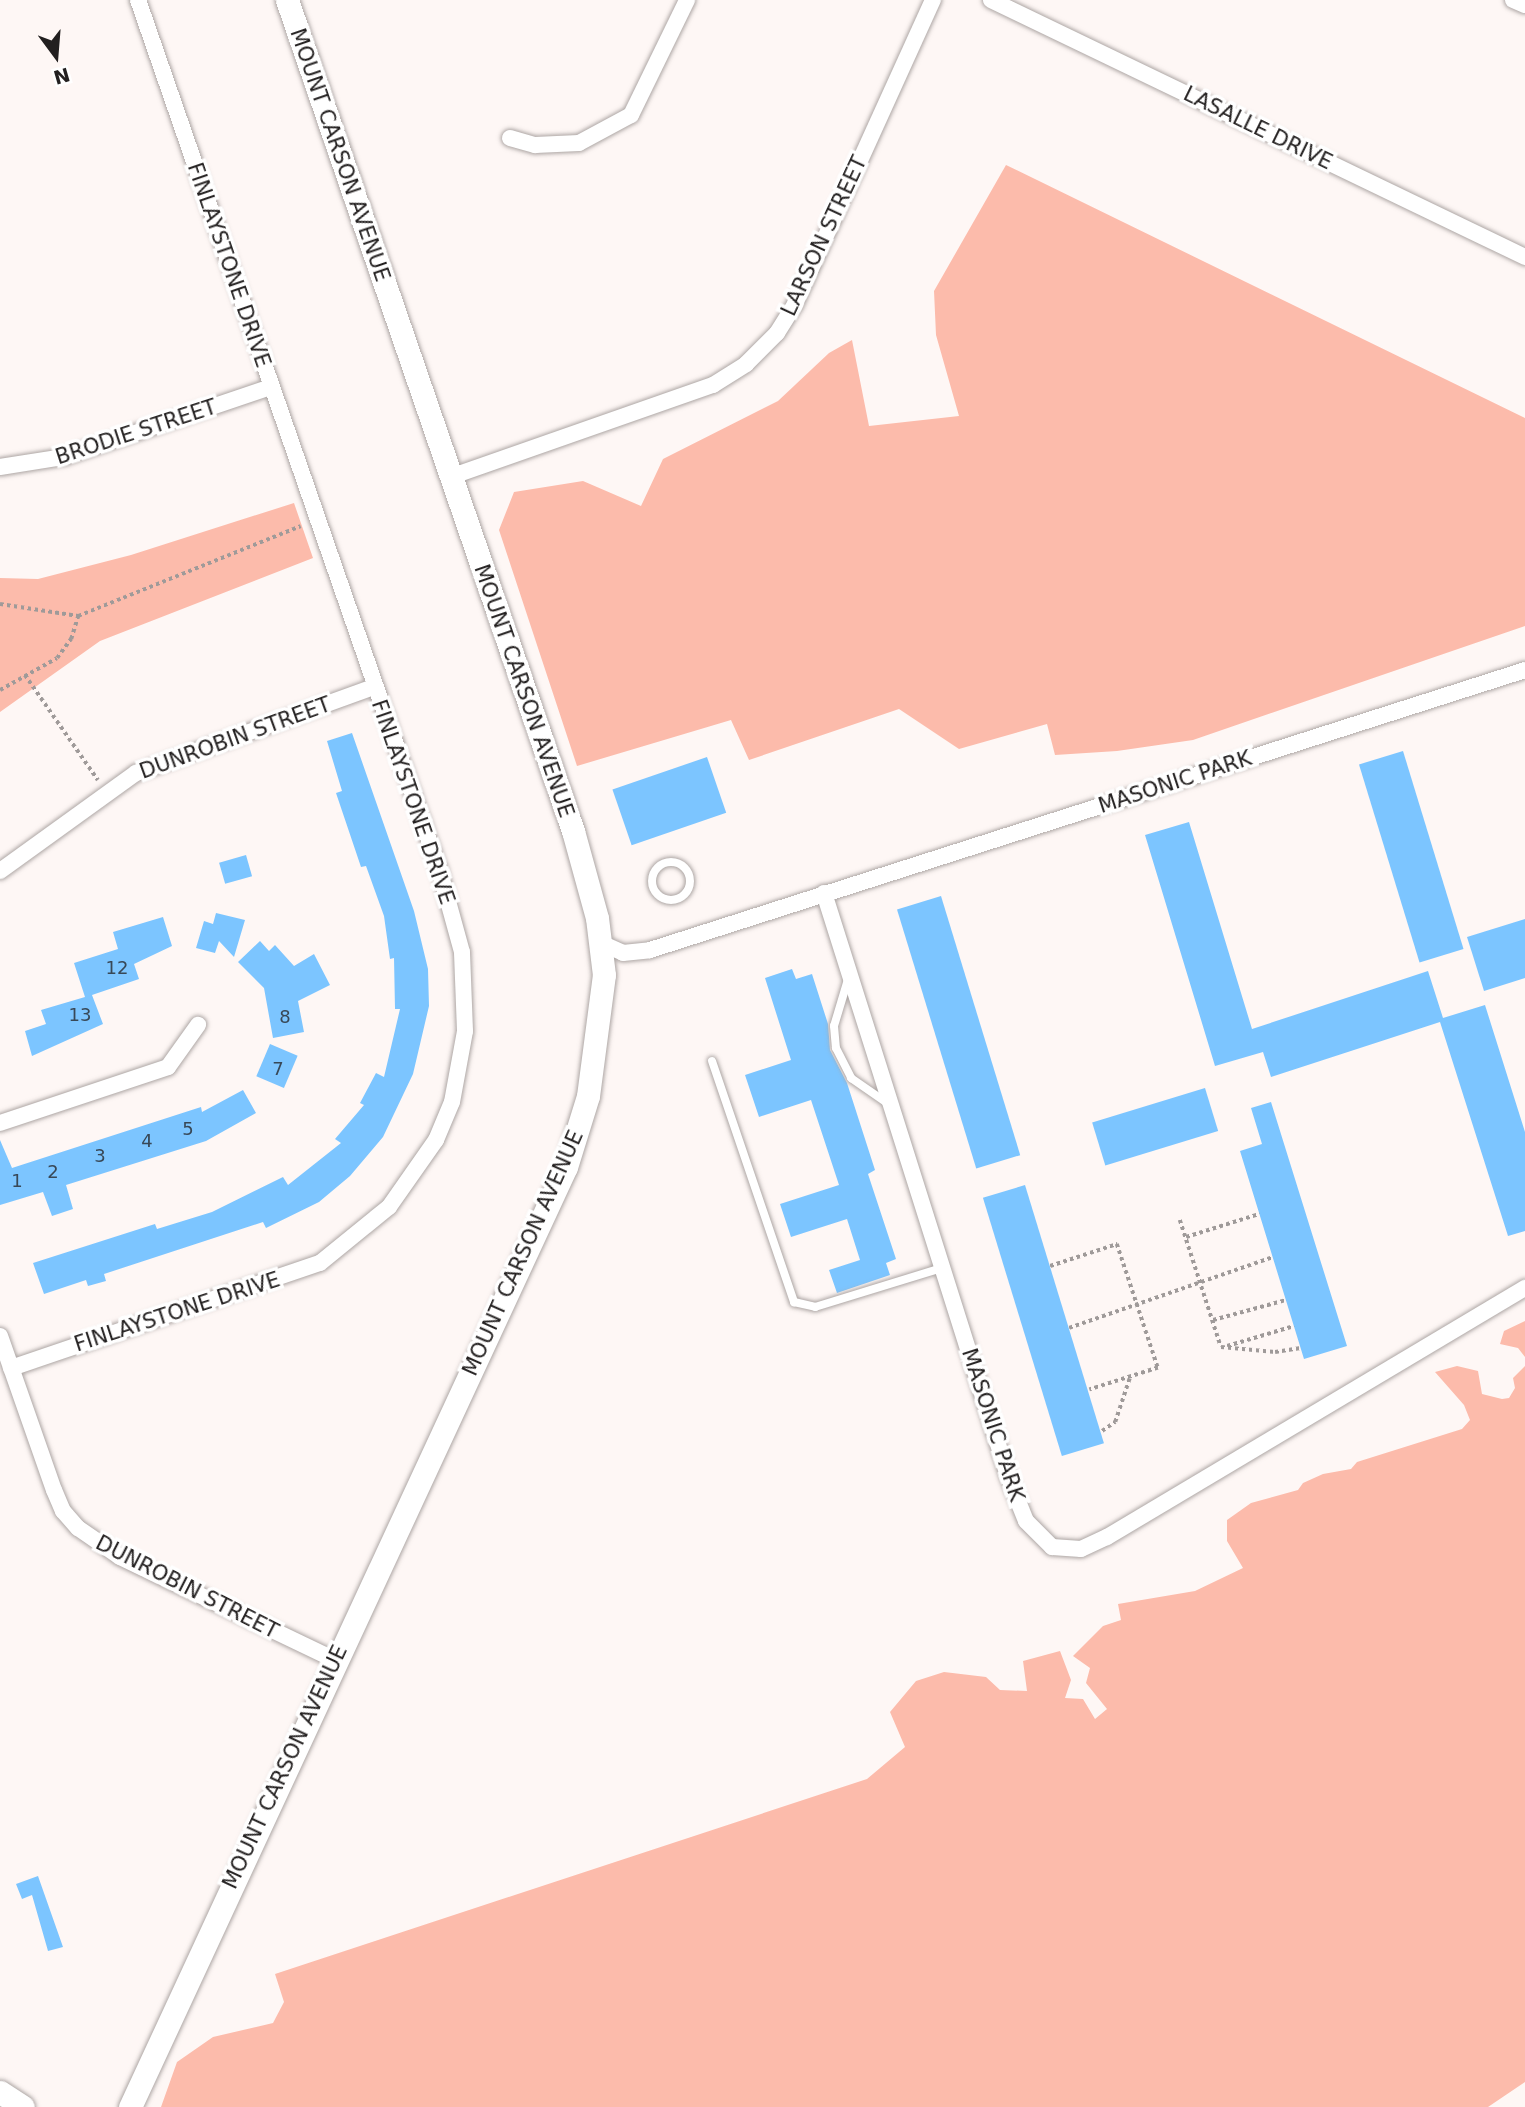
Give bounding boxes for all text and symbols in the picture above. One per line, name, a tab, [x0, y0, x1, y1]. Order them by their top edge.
north arrow	[21, 21, 91, 91]
street label: MOUNT CARSON AVENUE	[285, 25, 395, 285]
text: N	[51, 63, 72, 89]
street label: LASALLE DRIVE	[1179, 81, 1337, 175]
street label: LARSON STREET	[776, 152, 872, 320]
street label: FINLAYSTONE DRIVE	[182, 159, 276, 371]
street label: BRODIE STREET	[52, 394, 220, 470]
street label: MOUNT CARSON AVENUE	[469, 561, 579, 821]
street label: DUNROBIN STREET	[136, 692, 334, 784]
street label: FINLAYSTONE DRIVE	[366, 696, 460, 908]
street label: MASONIC PARK	[1095, 745, 1255, 819]
house number: 12	[106, 957, 128, 979]
house number: 13	[69, 1004, 91, 1026]
house number: 8	[279, 1006, 291, 1028]
house number: 7	[272, 1058, 284, 1080]
house number: 5	[182, 1118, 194, 1140]
street label: MOUNT CARSON AVENUE	[457, 1126, 589, 1380]
house number: 4	[141, 1130, 153, 1152]
house number: 3	[94, 1145, 106, 1167]
house number: 2	[47, 1161, 59, 1183]
house number: 1	[11, 1170, 23, 1192]
street label: FINLAYSTONE DRIVE	[71, 1267, 283, 1357]
street label: MASONIC PARK	[956, 1345, 1030, 1505]
street label: DUNROBIN STREET	[92, 1530, 282, 1644]
street label: MOUNT CARSON AVENUE	[217, 1641, 353, 1893]

